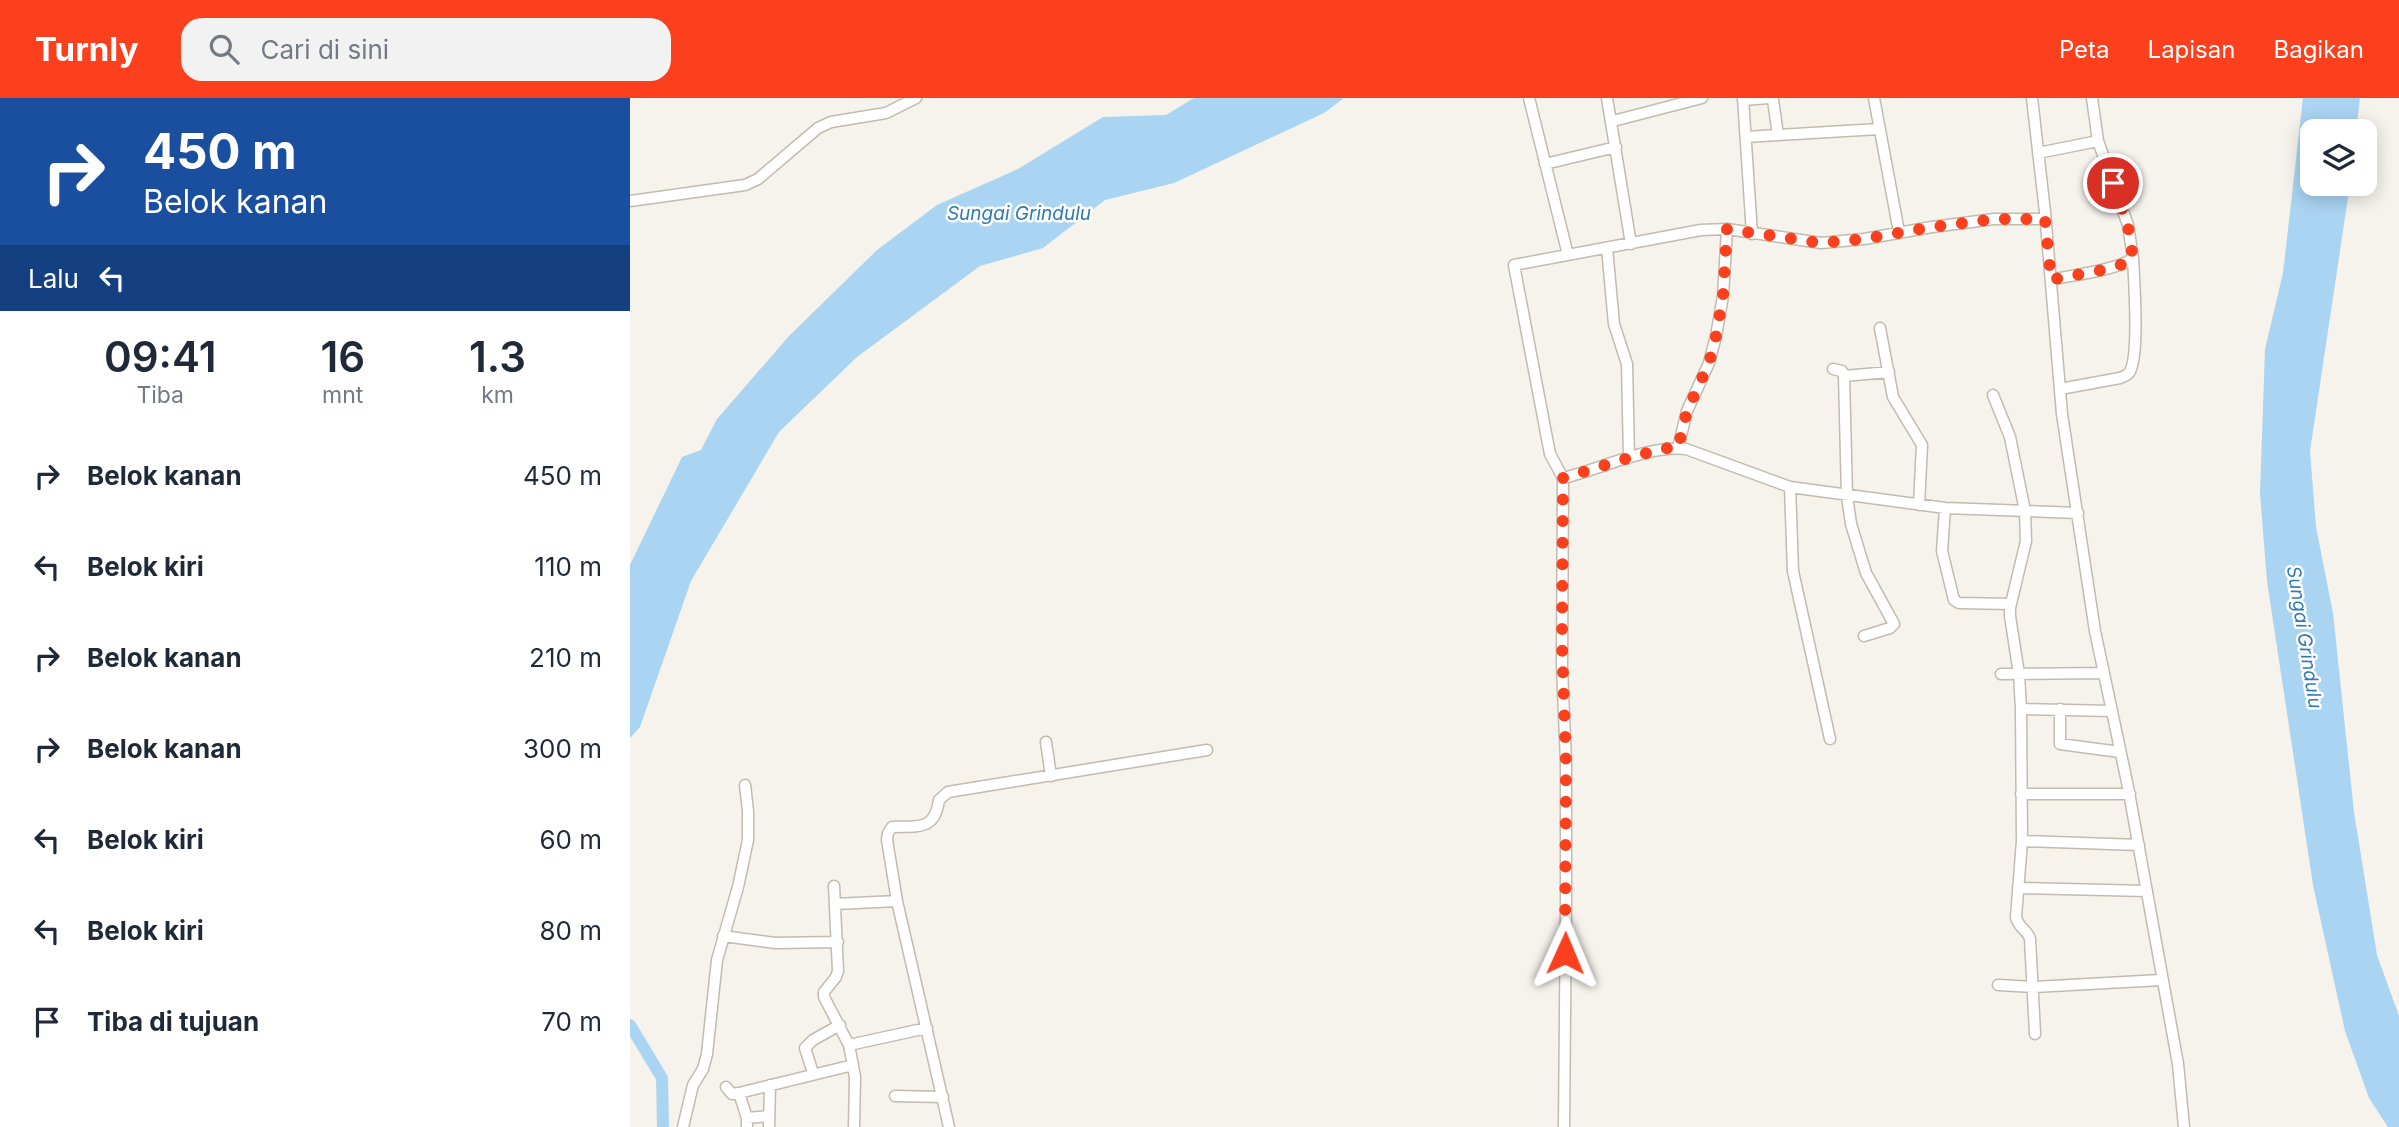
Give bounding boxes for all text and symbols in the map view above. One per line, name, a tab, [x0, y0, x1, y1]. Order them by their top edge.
search box	[181, 18, 671, 81]
text: Turnly	[35, 29, 139, 69]
icon: search	[205, 30, 243, 68]
text: Cari di sini	[261, 34, 389, 65]
text: Peta	[2059, 35, 2110, 64]
text: Lapisan	[2148, 35, 2235, 64]
text: Bagikan	[2273, 35, 2364, 64]
map controls	[2300, 119, 2377, 196]
button: layers	[2300, 119, 2377, 196]
text: 450 m	[143, 122, 297, 181]
icon: right	[28, 126, 119, 217]
pin	[2083, 153, 2143, 213]
icon: arrive	[2094, 164, 2132, 202]
text: Belok kanan	[143, 182, 327, 221]
water label: Sungai Grindulu	[947, 202, 1091, 225]
icon: left	[93, 259, 131, 297]
text: Lalu	[28, 263, 79, 294]
text: 09:41	[104, 331, 216, 382]
text: 16	[320, 331, 365, 382]
text: 1.3	[469, 331, 526, 382]
text: Tiba	[136, 381, 184, 409]
text: mnt	[322, 381, 363, 409]
text: km	[481, 381, 514, 409]
icon: right	[28, 457, 66, 495]
text: Belok kanan	[87, 460, 242, 491]
text: 450 m	[523, 460, 602, 491]
icon: left	[28, 548, 66, 586]
text: Belok kiri	[87, 551, 204, 582]
text: 110 m	[534, 551, 602, 582]
water label: Sungai Grindulu	[2282, 564, 2327, 710]
icon: right	[28, 639, 66, 677]
text: Belok kanan	[87, 642, 242, 673]
text: 210 m	[529, 642, 602, 673]
icon: right	[28, 730, 66, 768]
text: Belok kanan	[87, 733, 242, 764]
text: 300 m	[523, 733, 602, 764]
icon: left	[28, 821, 66, 859]
text: Belok kiri	[87, 824, 204, 855]
text: 60 m	[539, 824, 602, 855]
icon: left	[28, 912, 66, 950]
text: Belok kiri	[87, 915, 204, 946]
text: 80 m	[539, 915, 602, 946]
position arrow	[1528, 916, 1602, 990]
icon: arrive	[28, 1003, 66, 1041]
text: Tiba di tujuan	[87, 1006, 259, 1037]
text: 70 m	[541, 1006, 602, 1037]

